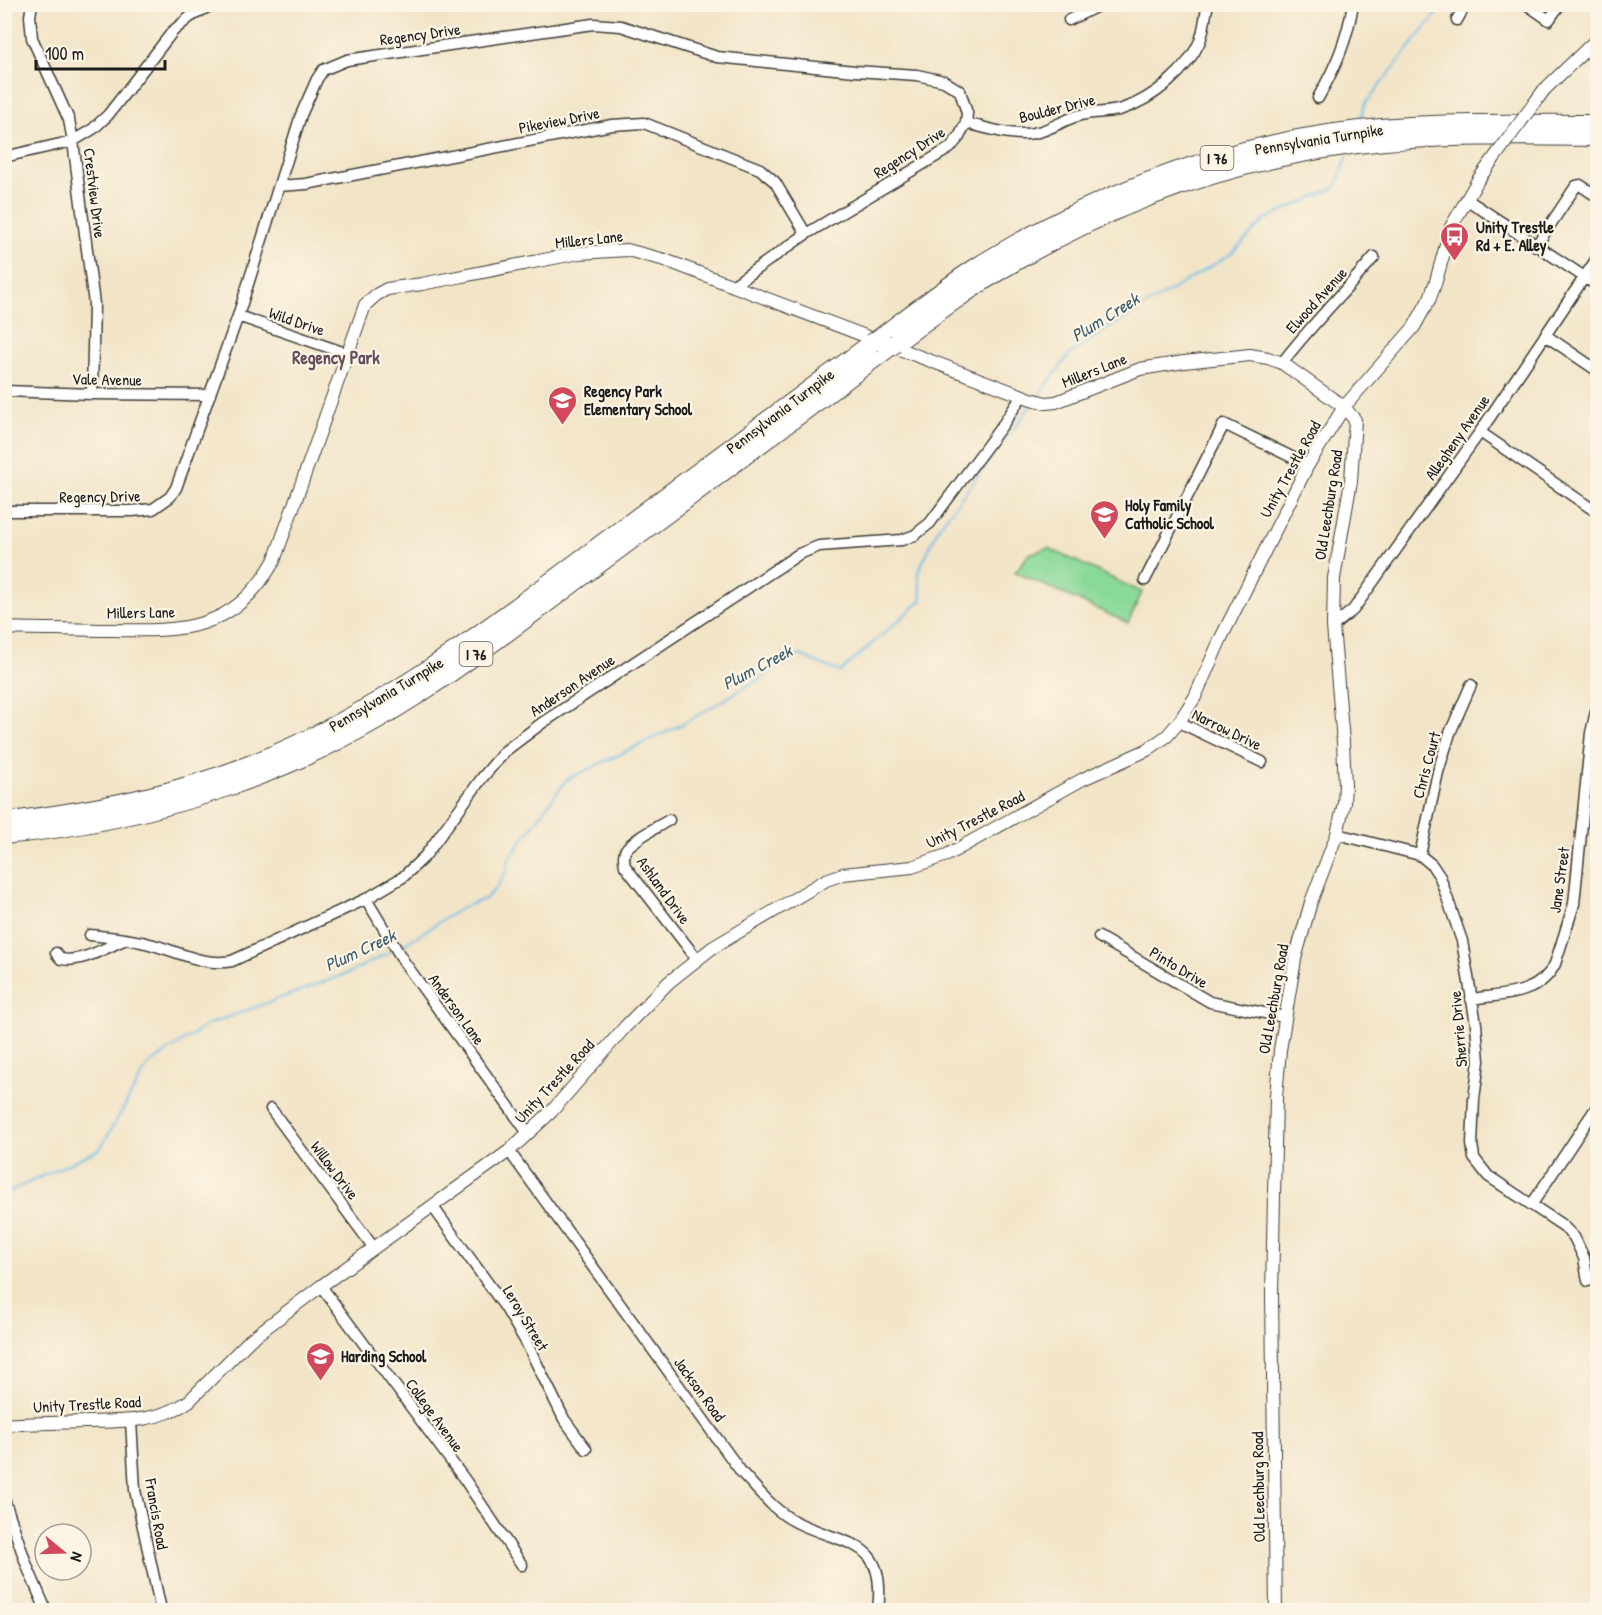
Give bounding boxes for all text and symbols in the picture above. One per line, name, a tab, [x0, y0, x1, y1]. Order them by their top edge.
street label: Regency Drive	[378, 17, 462, 51]
scale bar	[36, 33, 165, 71]
text: 100 m	[45, 41, 84, 66]
street label: Boulder Drive	[1017, 88, 1098, 128]
street label: Pikeview Drive	[517, 101, 602, 139]
street label: Pennsylvania Turnpike	[1253, 118, 1385, 160]
street label: Regency Drive	[869, 120, 950, 183]
road number: I 76	[1200, 146, 1234, 170]
street label: Crestview Drive	[79, 147, 112, 240]
place label: Unity Trestle Rd + E. Alley	[1476, 216, 1555, 257]
bus stop icon: Unity Trestle Rd + E. Alley	[1439, 220, 1471, 262]
street label: Millers Lane	[554, 224, 625, 254]
street label: Elwood Avenue	[1280, 262, 1352, 338]
water label: Plum Creek	[1066, 286, 1145, 348]
street label: Wild Drive	[266, 301, 328, 341]
district label: Regency Park	[292, 345, 380, 371]
street label: Millers Lane	[1058, 347, 1130, 393]
street label: Pennsylvania Turnpike	[722, 363, 839, 459]
street label: Vale Avenue	[72, 367, 143, 391]
place label: Regency Park Elementary School	[584, 380, 693, 421]
school or university icon: Regency Park Elementary School	[547, 384, 579, 426]
street label: Allegheny Avenue	[1419, 389, 1495, 484]
street label: Unity Trestle Road	[1254, 417, 1326, 521]
street label: Old Leechburg Road	[1308, 449, 1348, 561]
street label: Regency Drive	[59, 484, 141, 508]
place label: Holy Family Catholic School	[1125, 494, 1215, 534]
school or university icon: Holy Family Catholic School	[1088, 498, 1120, 540]
street label: Millers Lane	[107, 600, 176, 624]
water label: Plum Creek	[718, 637, 798, 696]
road number: I 76	[460, 642, 492, 666]
street label: Anderson Avenue	[525, 648, 619, 721]
street label: Pennsylvania Turnpike	[325, 651, 448, 737]
street label: Narrow Drive	[1189, 703, 1266, 756]
street label: Chris Court	[1407, 729, 1446, 801]
street label: Unity Trestle Road	[922, 785, 1028, 853]
street label: Jane Street	[1543, 845, 1575, 915]
street label: Ashland Drive	[632, 852, 696, 929]
water label: Plum Creek	[320, 922, 401, 977]
street label: Pinto Drive	[1146, 941, 1213, 993]
street label: Old Leechburg Road	[1253, 942, 1293, 1056]
street label: Anderson Lane	[424, 969, 491, 1050]
street label: Sherrie Drive	[1444, 989, 1472, 1068]
street label: Unity Trestle Road	[509, 1034, 599, 1128]
street label: Willow Drive	[306, 1136, 365, 1204]
street label: Leroy Street	[498, 1281, 554, 1355]
school or university icon: Harding School	[304, 1340, 336, 1382]
place label: Harding School	[341, 1345, 427, 1368]
street label: Jackson Road	[669, 1352, 731, 1426]
street label: College Avenue	[401, 1374, 470, 1457]
street label: Unity Trestle Road	[33, 1390, 141, 1418]
street label: Old Leechburg Road	[1246, 1431, 1270, 1543]
street label: Francis Road	[140, 1476, 174, 1551]
north arrow	[33, 1522, 93, 1582]
text: N	[65, 1549, 89, 1565]

